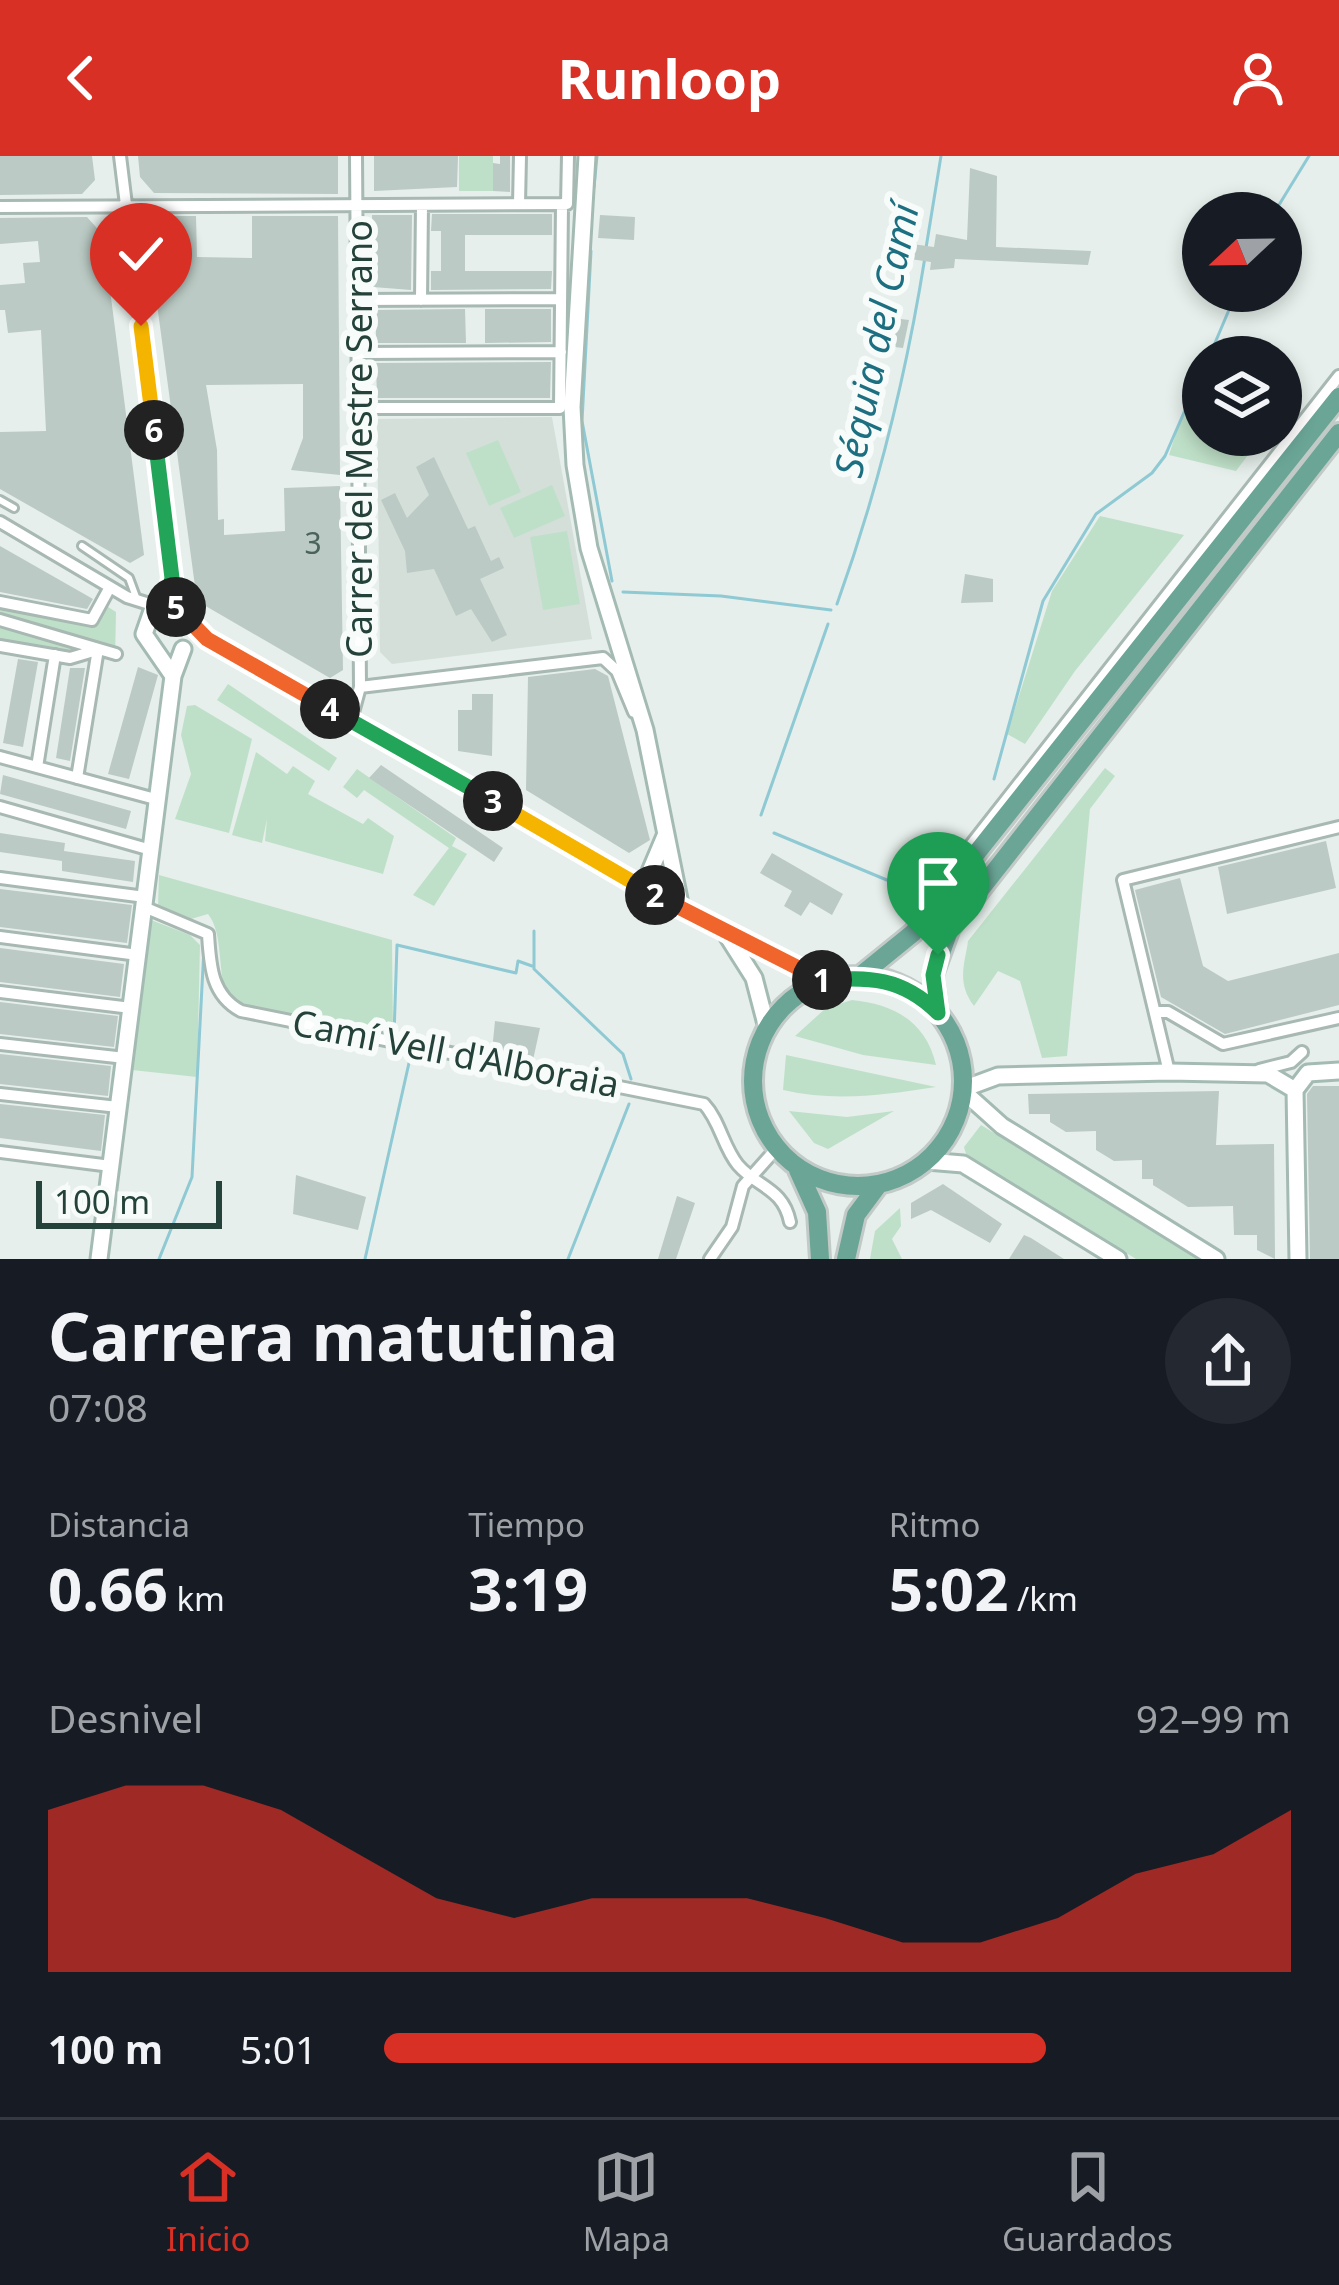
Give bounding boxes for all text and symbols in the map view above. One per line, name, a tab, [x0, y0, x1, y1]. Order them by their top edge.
text: Runloop	[558, 41, 781, 115]
icon: back	[48, 45, 114, 111]
icon: person	[1225, 45, 1291, 111]
north arrow	[1182, 192, 1302, 312]
map controls	[1182, 192, 1302, 456]
water label: Séquia del Camí	[820, 194, 931, 482]
pin	[90, 203, 192, 326]
street label: Carrer del Mestre Serrano	[334, 220, 383, 658]
icon: check	[108, 221, 174, 287]
button: layers	[1182, 336, 1302, 456]
pin: 6	[124, 400, 184, 460]
text: 6	[145, 407, 163, 452]
house number: 3	[304, 522, 322, 563]
pin: 5	[146, 577, 206, 637]
text: 5	[167, 584, 185, 629]
pin: 4	[300, 679, 360, 739]
text: 4	[321, 686, 339, 731]
pin: 3	[463, 771, 523, 831]
text: 3	[484, 778, 502, 823]
pin	[887, 832, 989, 955]
icon: arrive	[905, 850, 971, 916]
pin: 2	[625, 865, 685, 925]
text: 2	[646, 872, 664, 917]
pin: 1	[792, 950, 852, 1010]
text: 1	[813, 957, 831, 1002]
street label: Camí Vell d'Alboraia	[288, 997, 624, 1109]
scale bar	[36, 1175, 222, 1228]
text: 100 m	[54, 1179, 150, 1224]
text: Carrera matutina	[48, 1290, 618, 1380]
button: share	[1165, 1298, 1291, 1424]
text: 07:08	[48, 1380, 148, 1433]
text: Distancia	[48, 1502, 190, 1547]
text: Tiempo	[468, 1502, 585, 1547]
text: Ritmo	[889, 1502, 980, 1547]
text: 0.66	[48, 1547, 168, 1629]
text: 3:19	[468, 1547, 588, 1629]
text: 5:02	[889, 1547, 1008, 1629]
text: km	[168, 1576, 225, 1621]
text: /km	[1008, 1576, 1078, 1621]
text: Desnivel	[48, 1691, 203, 1744]
text: 92–99 m	[1136, 1691, 1291, 1744]
text: 100 m	[48, 2022, 163, 2075]
text: 5:01	[240, 2022, 317, 2075]
tab: Inicio	[166, 2144, 251, 2261]
tab: Mapa	[583, 2144, 670, 2261]
tab: Guardados	[1002, 2144, 1173, 2261]

